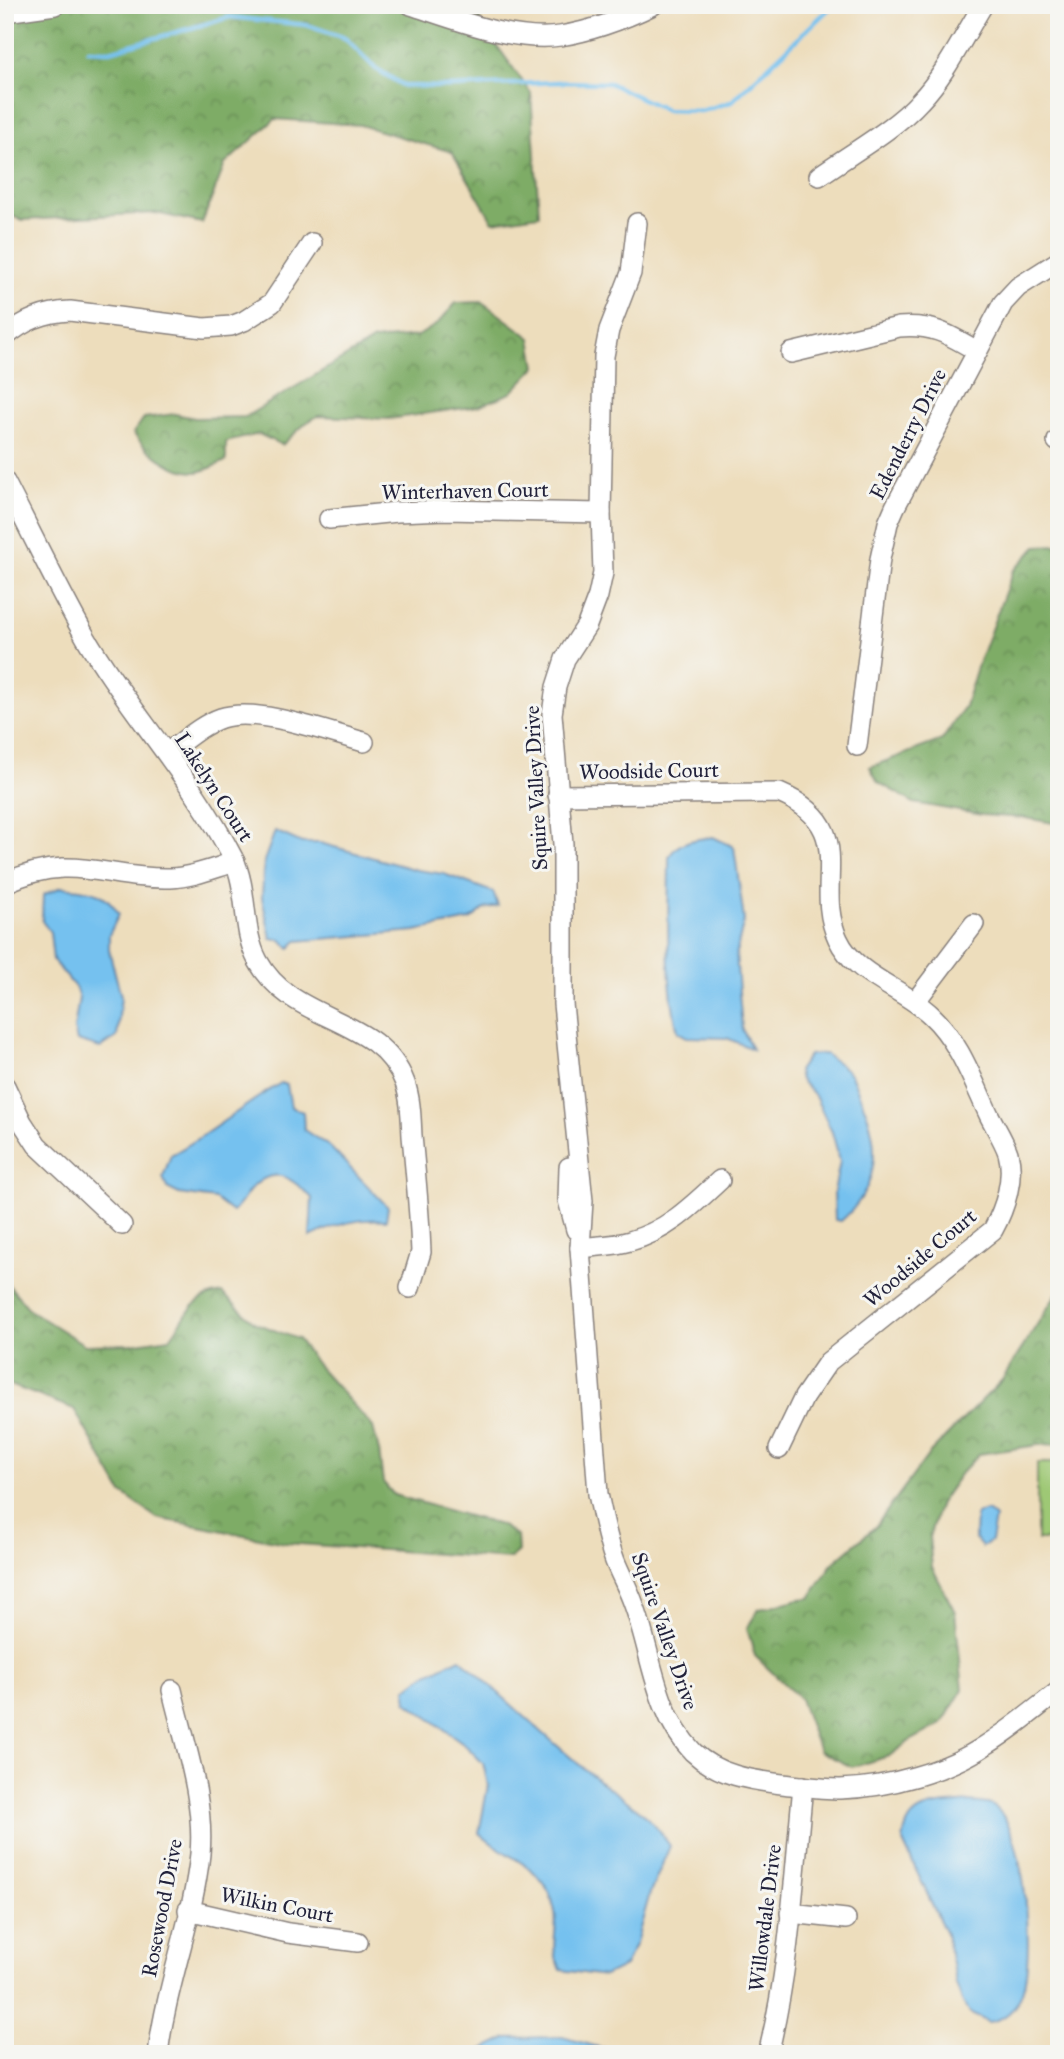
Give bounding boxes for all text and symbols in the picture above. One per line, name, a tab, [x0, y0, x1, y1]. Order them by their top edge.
street label: Edenderry Drive	[864, 364, 952, 504]
street label: Winterhaven Court	[381, 477, 549, 505]
street label: Squire Valley Drive	[519, 705, 553, 871]
street label: Lakelyn Court	[169, 727, 259, 847]
street label: Woodside Court	[579, 757, 720, 785]
street label: Woodside Court	[858, 1203, 982, 1313]
street label: Squire Valley Drive	[626, 1549, 704, 1713]
street label: Rosewood Drive	[136, 1836, 188, 1979]
street label: Willowdale Drive	[743, 1843, 787, 1993]
street label: Wilkin Court	[218, 1881, 336, 1929]

